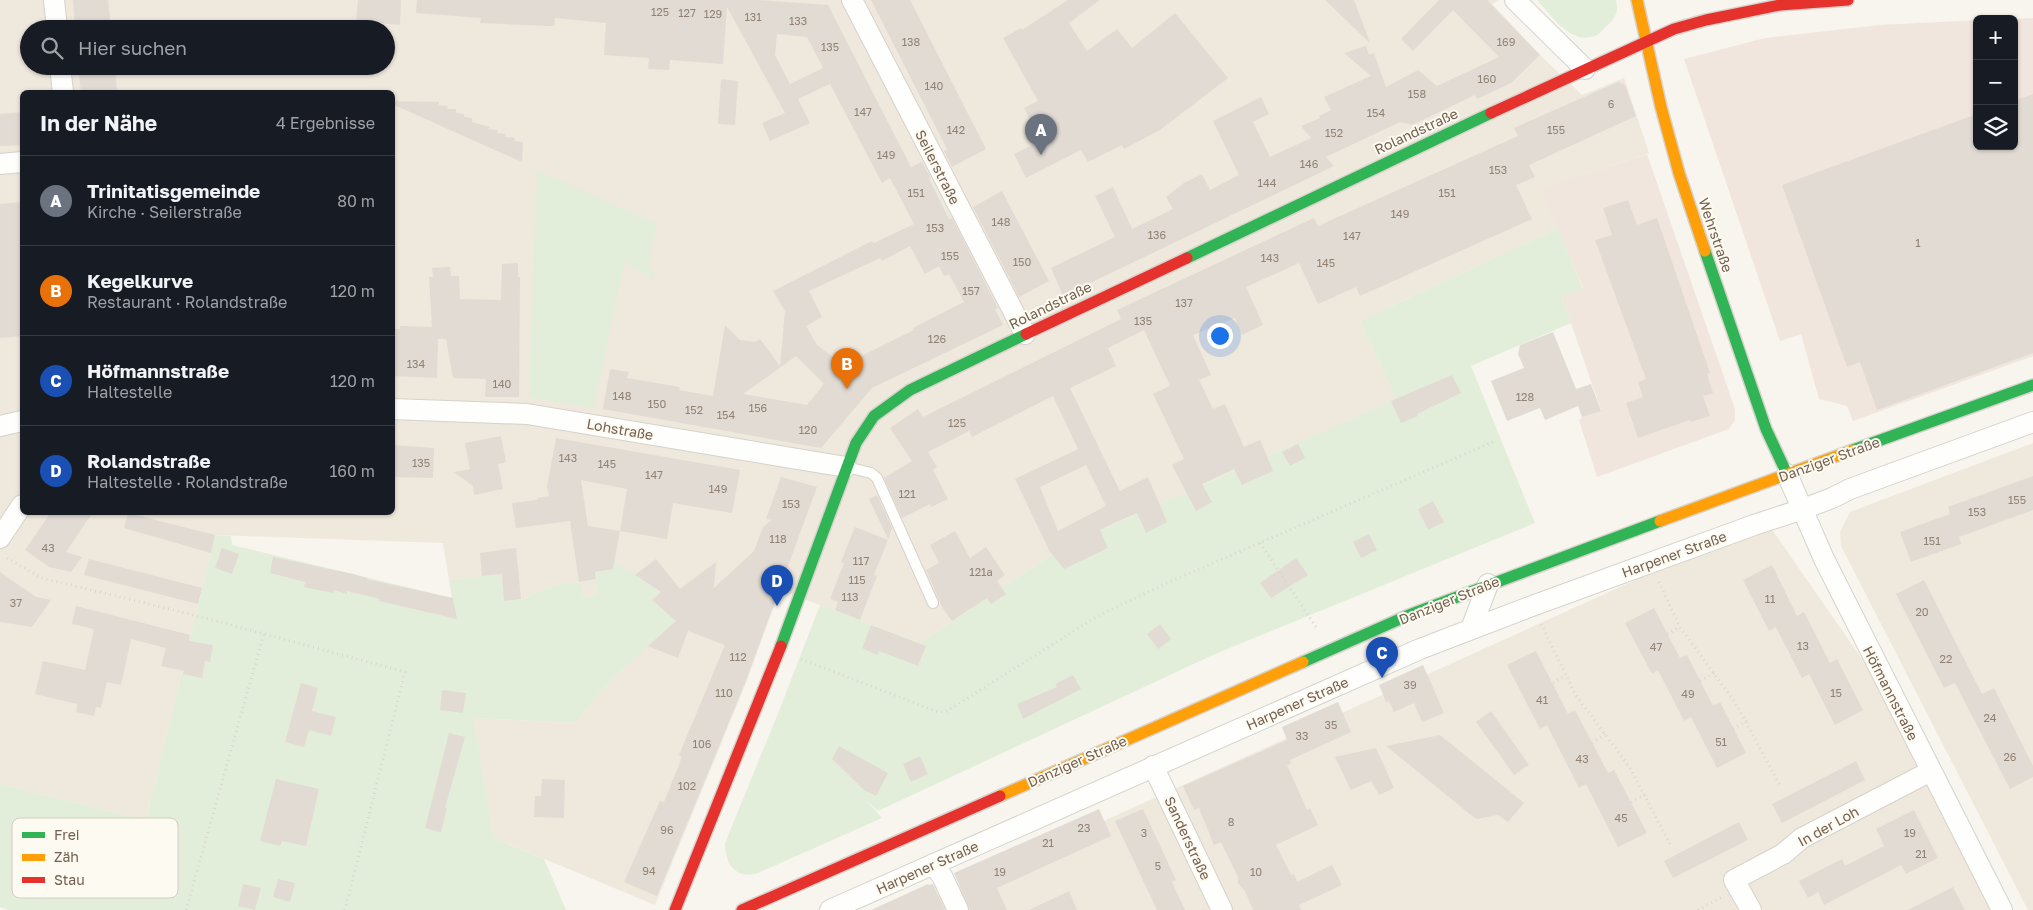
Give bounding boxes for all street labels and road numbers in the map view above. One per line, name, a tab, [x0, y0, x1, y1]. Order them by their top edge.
street label: Rolandstraße	[1372, 104, 1460, 158]
street label: Seilerstraße	[912, 127, 964, 207]
street label: Wehrstraße	[1695, 196, 1737, 274]
street label: Rolandstraße	[1006, 278, 1094, 332]
street label: Lohstraße	[585, 415, 655, 443]
street label: Danziger Straße	[1776, 433, 1882, 485]
street label: Harpener Straße	[1619, 527, 1729, 581]
street label: Danziger Straße	[1396, 572, 1502, 628]
street label: Höfmannstraße	[1860, 643, 1922, 743]
street label: Harpener Straße	[1243, 673, 1351, 733]
street label: Danziger Straße	[1025, 732, 1129, 790]
street label: Sanderstraße	[1161, 794, 1215, 882]
street label: In der Loh	[1795, 802, 1861, 850]
street label: Harpener Straße	[873, 837, 981, 897]

